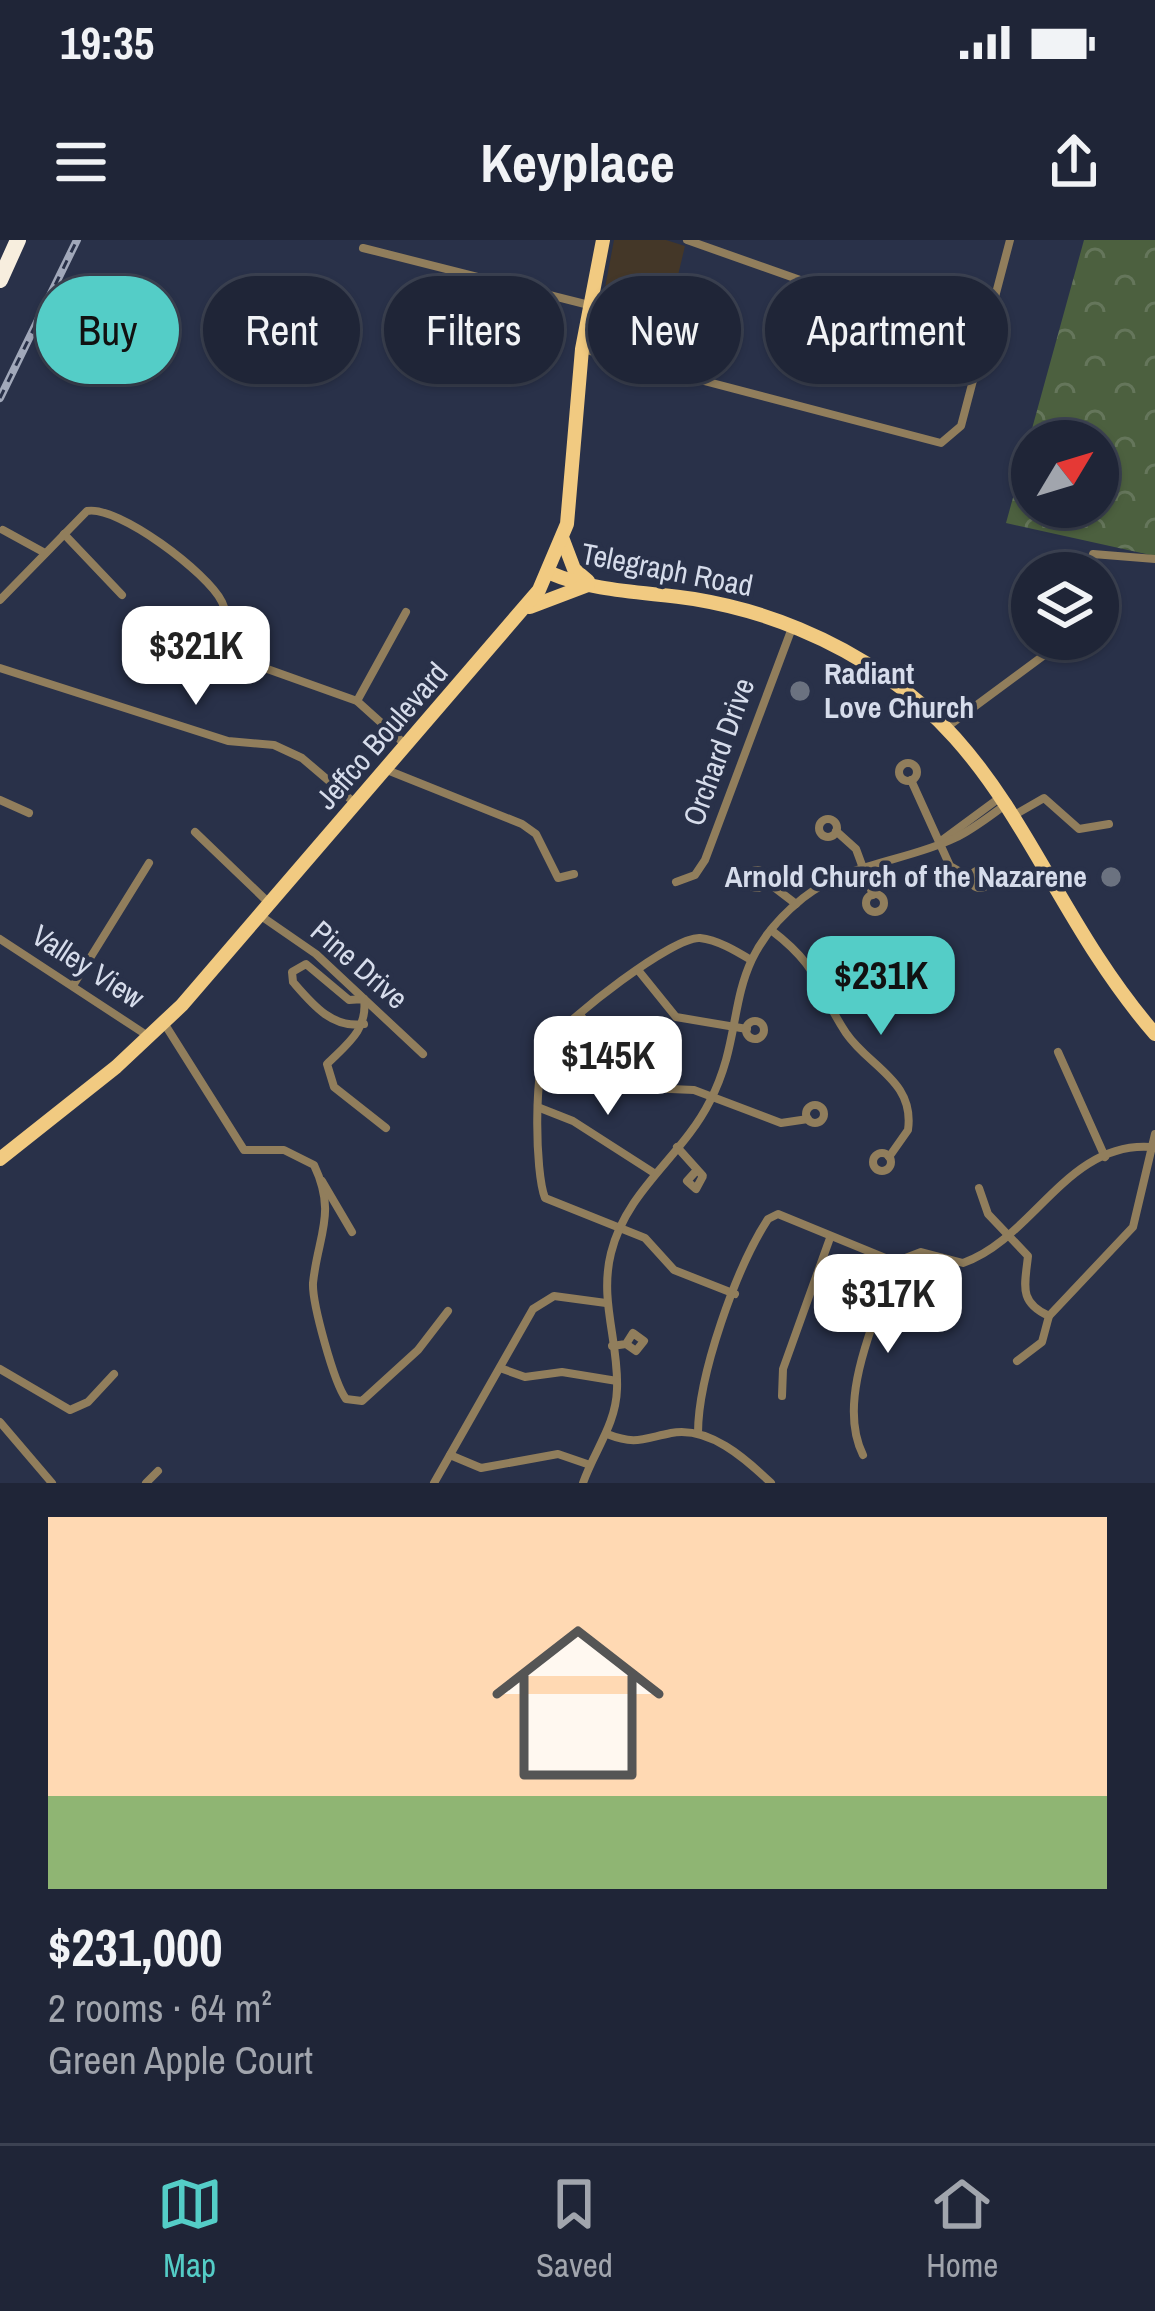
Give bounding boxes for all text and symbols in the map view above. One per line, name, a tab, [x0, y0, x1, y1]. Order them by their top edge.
text: 19:35	[60, 12, 154, 73]
text: Keyplace	[480, 126, 675, 199]
icon: menu	[48, 129, 114, 195]
icon: share	[1041, 129, 1107, 195]
chip: Buy	[36, 276, 179, 384]
chip: Rent	[203, 276, 360, 384]
chip: Filters	[384, 276, 564, 384]
chip: New	[588, 276, 741, 384]
chip: Apartment	[765, 276, 1008, 384]
north arrow	[1011, 420, 1119, 528]
map controls	[1011, 420, 1119, 660]
street label: Telegraph Road	[578, 533, 756, 605]
button: layers	[1011, 552, 1119, 660]
pin: $321K	[112, 606, 280, 708]
text: $321K	[149, 619, 243, 671]
street label: Jeffco Boulevard	[306, 653, 456, 817]
place label: Radiant Love Church	[824, 653, 974, 727]
street label: Orchard Drive	[673, 672, 763, 831]
marker: Radiant Love Church	[787, 678, 813, 704]
place label: Arnold Church of the Nazarene	[725, 856, 1087, 896]
marker: Arnold Church of the Nazarene	[1098, 864, 1124, 890]
street label: Pine Drive	[303, 911, 417, 1017]
street label: Valley View	[25, 915, 153, 1017]
pin: $231K	[797, 936, 965, 1038]
text: $231K	[834, 949, 928, 1001]
pin: $145K	[524, 1016, 692, 1118]
text: $145K	[561, 1029, 655, 1081]
pin: $317K	[804, 1254, 972, 1356]
text: $317K	[841, 1267, 935, 1319]
icon: home	[470, 1595, 686, 1811]
text: $231,000	[48, 1913, 222, 1982]
text: 2 rooms · 64 m²	[48, 1982, 272, 2034]
text: Green Apple Court	[48, 2034, 313, 2086]
tab: Map	[157, 2171, 223, 2287]
tab: Saved	[536, 2171, 613, 2287]
tab: Home	[926, 2171, 998, 2287]

